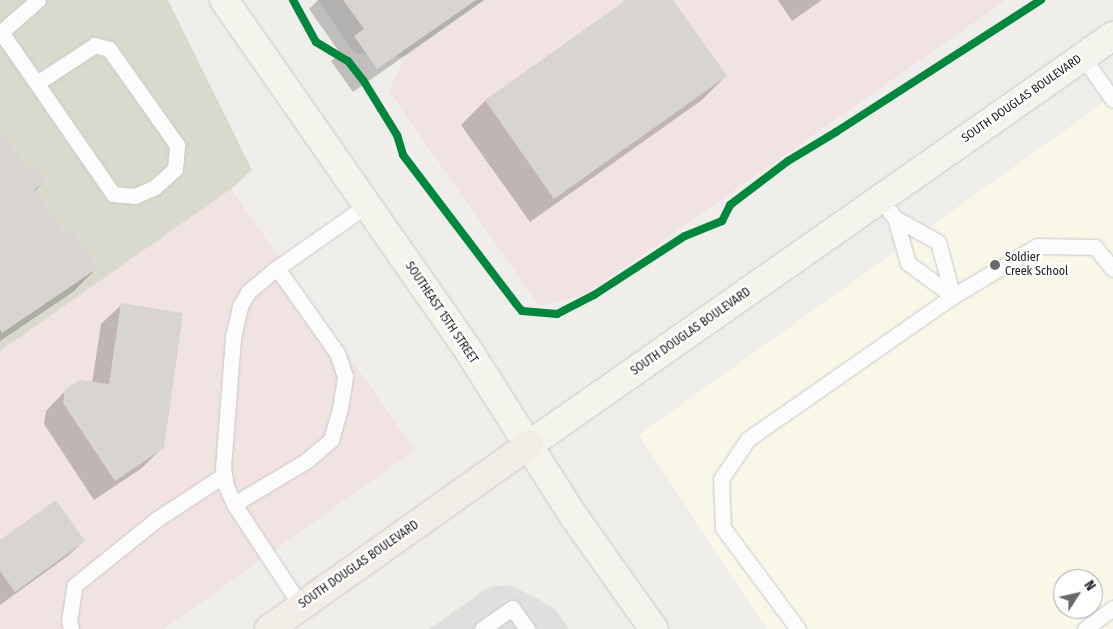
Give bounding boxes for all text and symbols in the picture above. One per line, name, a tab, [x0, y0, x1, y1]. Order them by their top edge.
street label: SOUTH DOUGLAS BOULEVARD	[959, 52, 1085, 146]
place label: Soldier Creek School	[1005, 251, 1068, 279]
marker: Soldier Creek School	[989, 259, 1001, 271]
street label: SOUTHEAST 15TH STREET	[402, 260, 480, 366]
street label: SOUTH DOUGLAS BOULEVARD	[628, 285, 754, 379]
street label: SOUTH DOUGLAS BOULEVARD	[296, 518, 422, 612]
north arrow	[1053, 569, 1103, 619]
text: N	[1081, 577, 1099, 594]

